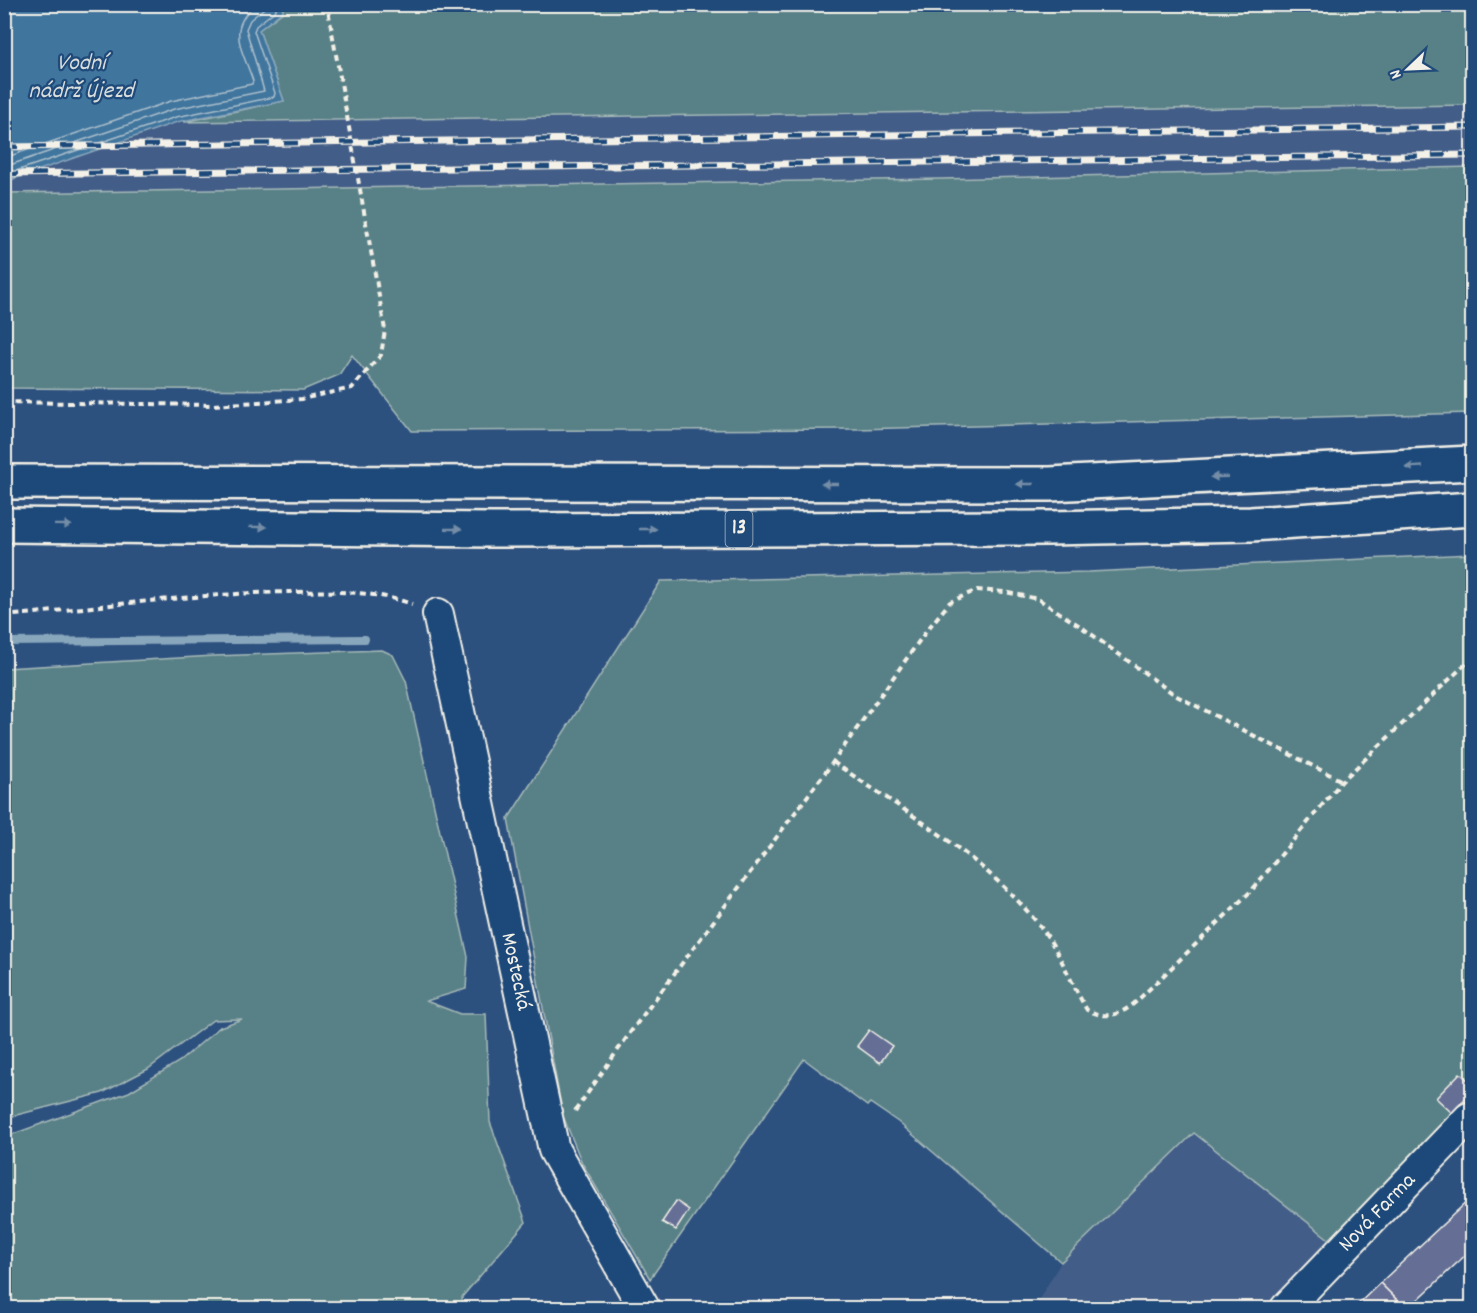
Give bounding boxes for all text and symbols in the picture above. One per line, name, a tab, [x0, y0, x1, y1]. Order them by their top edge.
north arrow	[1378, 39, 1438, 99]
water label: Vodní nádrž Újezd	[28, 47, 136, 109]
text: N	[1384, 66, 1409, 82]
one-way arrow	[1405, 462, 1424, 471]
one-way arrow	[1210, 473, 1229, 482]
one-way arrow	[820, 479, 839, 489]
one-way arrow	[1015, 479, 1034, 489]
road number: 13	[726, 511, 752, 547]
one-way arrow	[53, 520, 72, 530]
one-way arrow	[248, 522, 267, 532]
one-way arrow	[443, 524, 462, 534]
one-way arrow	[638, 524, 657, 534]
street label: Mostecká	[492, 930, 539, 1013]
street label: Nová Farma	[1332, 1166, 1424, 1260]

